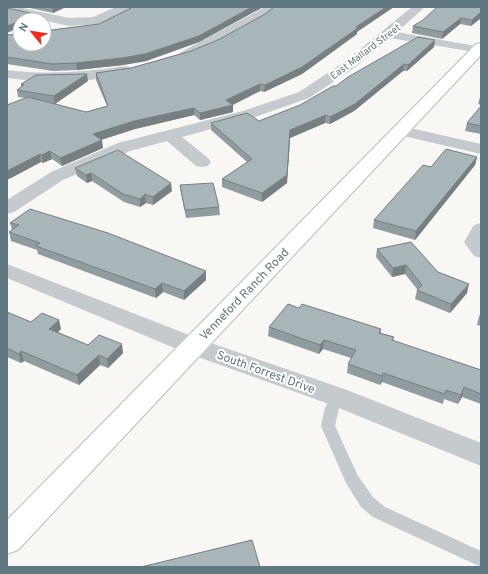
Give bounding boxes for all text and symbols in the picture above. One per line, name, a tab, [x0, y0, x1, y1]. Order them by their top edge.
north arrow	[12, 12, 52, 52]
text: N	[16, 21, 32, 34]
street label: East Mallard Street	[328, 21, 404, 83]
street label: Venneford Ranch Road	[197, 245, 293, 344]
street label: South Forrest Drive	[214, 348, 317, 398]

